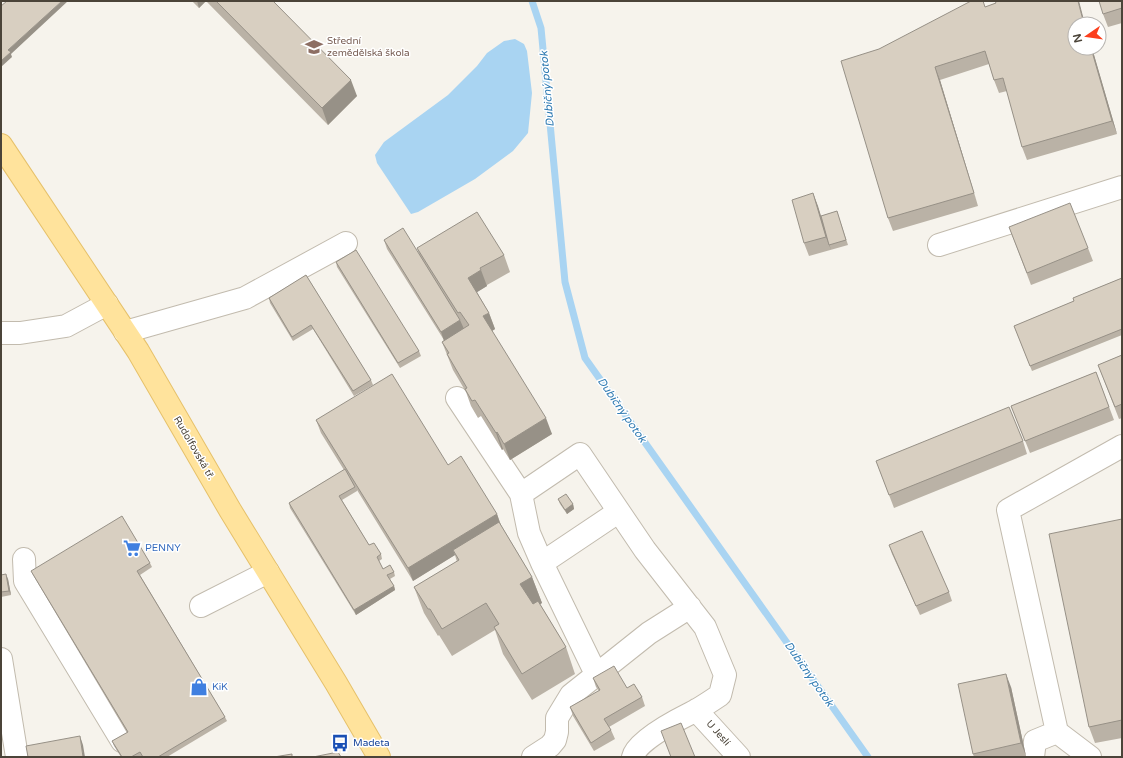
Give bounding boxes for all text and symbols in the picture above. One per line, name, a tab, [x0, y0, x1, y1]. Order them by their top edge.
north arrow	[1067, 16, 1107, 56]
text: N	[1070, 32, 1085, 44]
place label: Střední zemědělská škola	[327, 35, 410, 59]
school or university icon: Střední zemědělská škola	[304, 37, 324, 57]
water label: Dubičný potok	[537, 49, 557, 128]
water label: Dubičný potok	[595, 375, 650, 446]
street label: Rudolfovská tř.	[171, 414, 217, 482]
supermarket icon: PENNY	[122, 538, 142, 558]
place label: PENNY	[145, 542, 181, 554]
water label: Dubičný potok	[782, 639, 837, 710]
shop icon: KiK	[189, 677, 209, 697]
place label: KiK	[212, 681, 228, 693]
street label: U Jeslí	[703, 718, 733, 749]
bus stop icon: Madeta	[330, 733, 350, 753]
place label: Madeta	[353, 737, 390, 749]

